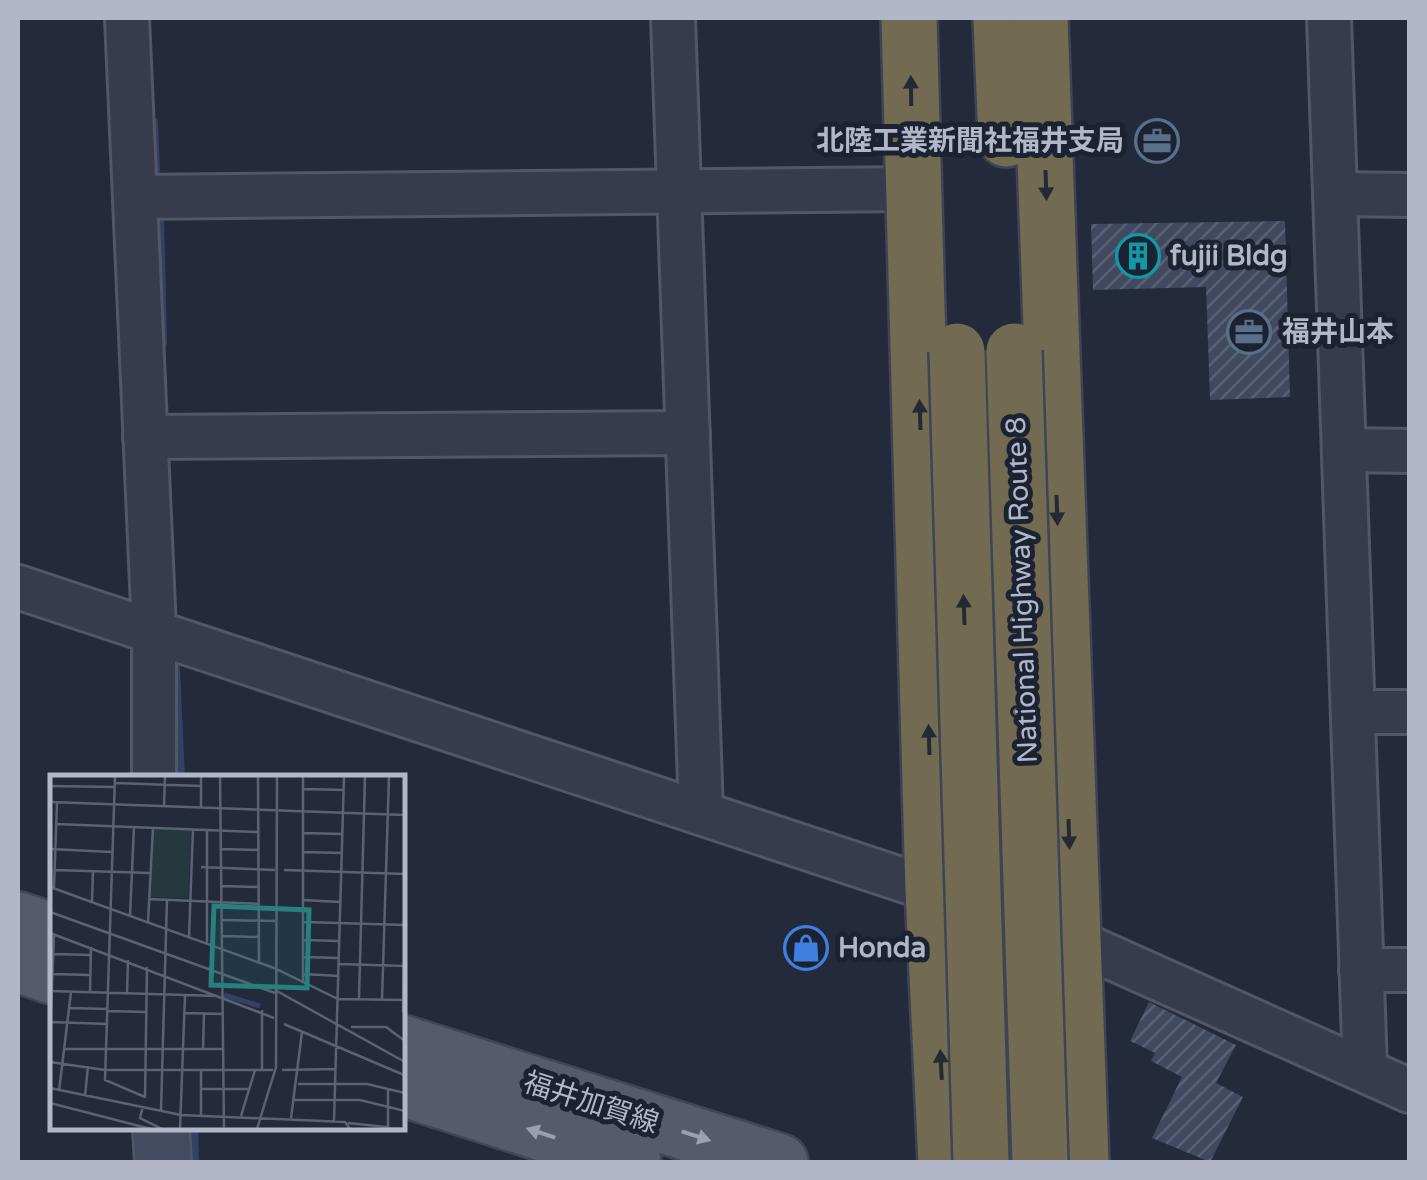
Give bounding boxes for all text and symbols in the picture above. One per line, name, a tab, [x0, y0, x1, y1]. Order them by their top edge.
one-way arrow	[903, 74, 919, 106]
office icon: 北陸工業新聞社福井支局	[1134, 118, 1180, 164]
place label: 北陸工業新聞社福井支局	[816, 124, 1124, 158]
one-way arrow	[1038, 169, 1054, 201]
building icon: fujii Bldg	[1115, 233, 1161, 279]
place label: fujii Bldg	[1170, 239, 1288, 273]
office icon: 福井山本	[1226, 309, 1272, 355]
place label: 福井山本	[1282, 315, 1394, 349]
one-way arrow	[911, 399, 927, 431]
street label: National Highway Route 8	[999, 416, 1045, 764]
one-way arrow	[1050, 494, 1066, 526]
one-way arrow	[956, 594, 972, 626]
one-way arrow	[921, 724, 937, 756]
inset map	[50, 775, 405, 1130]
one-way arrow	[1061, 819, 1077, 851]
shop icon: Honda	[783, 925, 829, 971]
place label: Honda	[838, 931, 926, 965]
one-way arrow	[933, 1049, 949, 1081]
street label: 福井加賀線	[519, 1065, 663, 1141]
one-way arrow	[525, 1124, 555, 1139]
one-way arrow	[681, 1129, 711, 1144]

